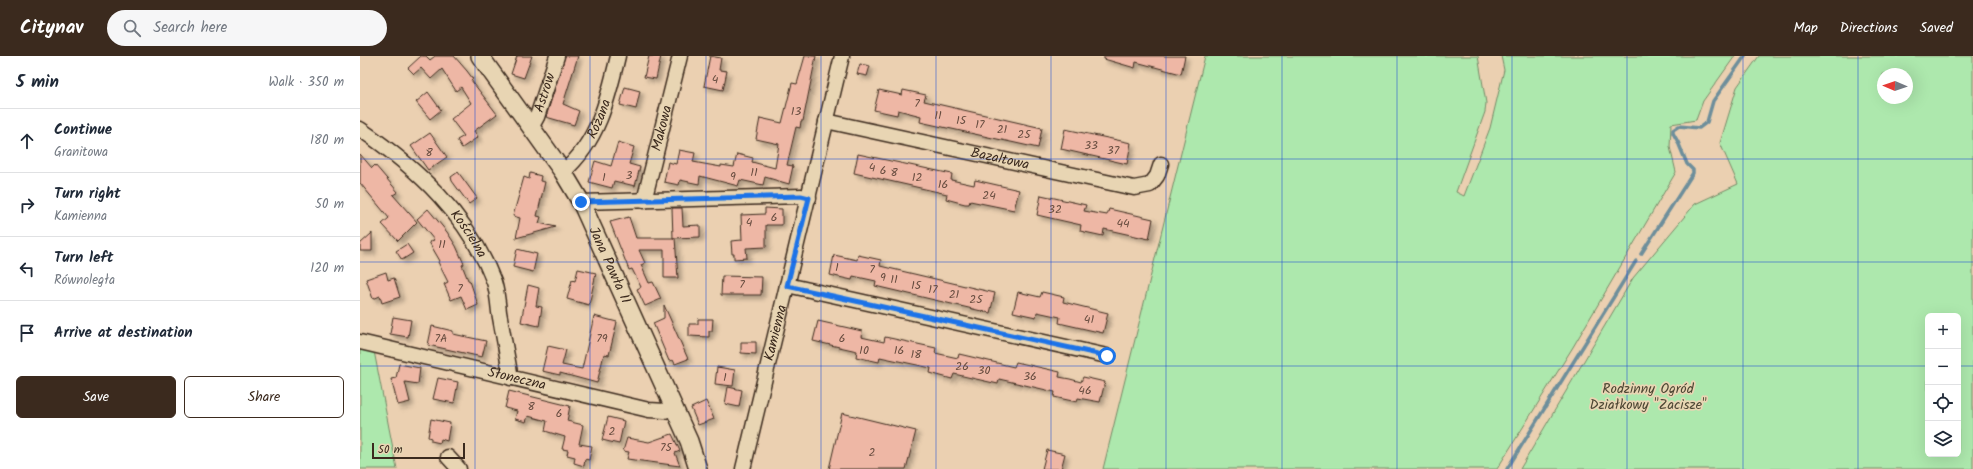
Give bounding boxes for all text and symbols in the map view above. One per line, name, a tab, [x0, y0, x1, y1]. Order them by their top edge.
search box	[107, 10, 387, 46]
text: Citynav	[20, 13, 83, 43]
text: Search here	[153, 16, 227, 40]
icon: search	[121, 17, 143, 39]
text: Map	[1793, 17, 1818, 39]
text: Directions	[1840, 17, 1898, 39]
text: Saved	[1920, 17, 1953, 39]
north arrow	[1877, 68, 1913, 104]
text: 5 min	[16, 69, 59, 96]
street label: Astrów	[528, 70, 562, 115]
house number: 4	[712, 70, 719, 89]
text: Walk · 350 m	[268, 72, 344, 93]
house number: 7	[914, 94, 920, 113]
street label: Różana	[581, 96, 617, 143]
house number: 13	[791, 102, 801, 121]
street label: Makowa	[646, 103, 678, 153]
house number: 11	[934, 106, 942, 125]
house number: 15	[956, 111, 968, 130]
house number: 17	[975, 115, 985, 134]
text: Continue	[54, 118, 112, 142]
house number: 21	[997, 120, 1008, 139]
house number: 25	[1017, 125, 1032, 144]
icon: ahead	[16, 130, 38, 152]
text: 180 m	[310, 130, 344, 151]
house number: 33	[1084, 136, 1098, 155]
house number: 37	[1107, 141, 1120, 160]
text: Granitowa	[54, 142, 108, 163]
street label: Bazaltowa	[969, 142, 1031, 176]
house number: 8	[425, 143, 433, 162]
house number: 4	[869, 158, 876, 177]
house number: 6	[880, 161, 886, 180]
house number: 11	[750, 163, 758, 182]
house number: 8	[890, 163, 898, 182]
house number: 3	[626, 166, 633, 185]
house number: 9	[730, 167, 736, 186]
house number: 1	[602, 168, 606, 187]
house number: 12	[912, 168, 922, 187]
house number: 16	[938, 175, 948, 194]
text: Turn right	[54, 182, 121, 206]
house number: 24	[982, 186, 996, 205]
route end	[572, 193, 590, 211]
icon: right	[16, 194, 38, 216]
text: 50 m	[315, 194, 344, 215]
house number: 32	[1048, 200, 1062, 219]
street label: Kościelna	[445, 205, 492, 262]
text: Kamienna	[54, 206, 107, 227]
house number: 6	[771, 208, 777, 227]
house number: 4	[746, 213, 753, 232]
house number: 44	[1116, 214, 1130, 233]
street label: Jana Pawła II	[583, 223, 637, 307]
house number: 11	[438, 235, 446, 254]
text: Turn left	[54, 246, 114, 270]
icon: left	[16, 258, 38, 280]
text: 120 m	[310, 258, 344, 279]
house number: 1	[835, 258, 839, 277]
house number: 7	[869, 260, 875, 279]
house number: 9	[880, 268, 886, 287]
text: Równoległa	[54, 270, 115, 291]
house number: 11	[890, 270, 898, 289]
house number: 7	[739, 275, 745, 294]
house number: 15	[911, 276, 923, 295]
house number: 7	[457, 279, 463, 298]
house number: 17	[928, 280, 938, 299]
house number: 21	[949, 285, 960, 304]
house number: 25	[969, 290, 984, 309]
street label: Kamienna	[758, 302, 793, 363]
house number: 41	[1084, 310, 1094, 329]
map controls	[1925, 313, 1961, 457]
button: +	[1925, 313, 1961, 349]
text: Arrive at destination	[54, 321, 193, 345]
icon: arrive	[16, 322, 38, 344]
house number: 7A	[435, 329, 447, 348]
house number: 79	[596, 329, 608, 348]
house number: 6	[839, 329, 845, 348]
house number: 10	[859, 341, 869, 360]
house number: 16	[894, 341, 904, 360]
house number: 18	[911, 345, 922, 364]
route start	[1098, 347, 1116, 365]
button: −	[1925, 349, 1961, 385]
house number: 26	[955, 357, 969, 376]
street label: Słoneczna	[485, 361, 548, 396]
house number: 30	[978, 361, 990, 380]
house number: 36	[1023, 367, 1037, 386]
house number: 1	[723, 368, 727, 387]
button: Save	[16, 376, 176, 418]
button: Share	[184, 376, 344, 418]
park label: Rodzinny Ogród Działkowy "Zacisze"	[1589, 378, 1707, 416]
house number: 46	[1078, 381, 1092, 400]
button: locate	[1925, 385, 1961, 421]
house number: 8	[527, 397, 535, 416]
house number: 6	[556, 404, 562, 423]
button: layers	[1925, 421, 1961, 457]
house number: 2	[609, 422, 616, 441]
house number: 75	[660, 438, 674, 457]
scale bar	[372, 441, 465, 460]
text: 50 m	[378, 441, 403, 459]
house number: 2	[869, 443, 876, 462]

